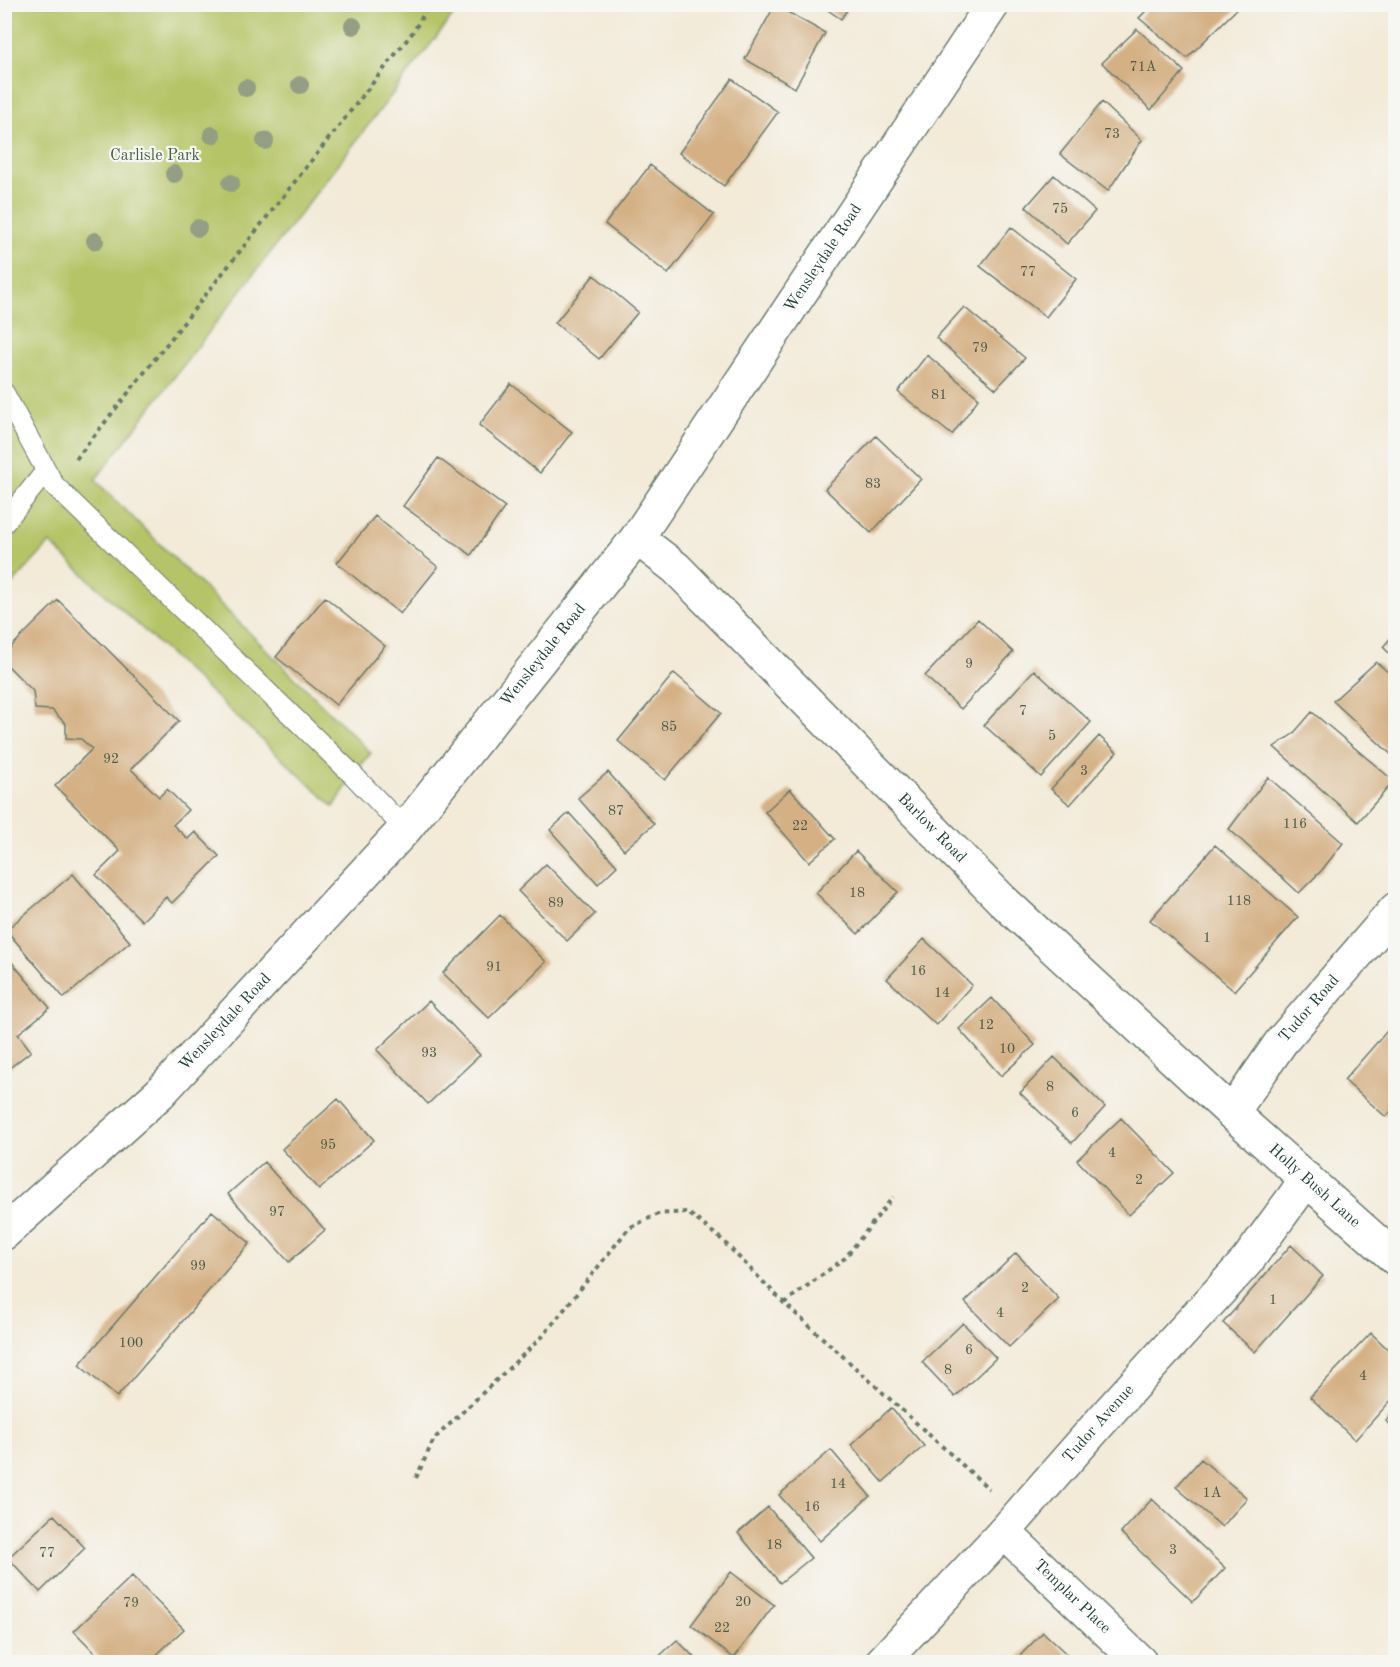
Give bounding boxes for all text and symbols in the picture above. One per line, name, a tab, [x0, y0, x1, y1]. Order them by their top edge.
house number: 71A	[1130, 60, 1157, 74]
house number: 73	[1104, 127, 1120, 141]
park label: Carlisle Park	[110, 148, 200, 164]
street label: Wensleydale Road	[782, 201, 865, 315]
house number: 75	[1052, 202, 1068, 216]
house number: 77	[1020, 265, 1036, 279]
house number: 79	[972, 341, 988, 355]
house number: 81	[931, 388, 947, 402]
house number: 83	[865, 477, 881, 491]
street label: Wensleydale Road	[498, 601, 589, 710]
house number: 9	[965, 657, 973, 671]
house number: 7	[1019, 704, 1027, 718]
house number: 85	[661, 720, 677, 734]
house number: 5	[1048, 729, 1056, 743]
house number: 92	[103, 752, 119, 766]
house number: 3	[1080, 764, 1088, 778]
street label: Barlow Road	[894, 791, 969, 866]
house number: 87	[608, 804, 624, 818]
house number: 116	[1283, 817, 1307, 831]
house number: 22	[792, 819, 808, 833]
house number: 18	[849, 886, 865, 900]
house number: 118	[1227, 894, 1251, 908]
house number: 89	[548, 896, 564, 910]
house number: 1	[1203, 931, 1211, 945]
house number: 91	[486, 960, 502, 974]
house number: 16	[910, 964, 926, 978]
street label: Wensleydale Road	[177, 971, 274, 1074]
street label: Tudor Road	[1276, 972, 1343, 1046]
house number: 14	[934, 986, 950, 1000]
house number: 12	[978, 1018, 994, 1032]
house number: 10	[999, 1042, 1015, 1056]
house number: 93	[421, 1046, 437, 1060]
house number: 8	[1046, 1080, 1054, 1094]
house number: 6	[1071, 1106, 1079, 1120]
house number: 95	[320, 1138, 336, 1152]
street label: Holly Bush Lane	[1265, 1141, 1363, 1231]
house number: 4	[1108, 1146, 1116, 1160]
house number: 2	[1135, 1173, 1143, 1187]
house number: 97	[269, 1205, 285, 1219]
house number: 99	[190, 1259, 206, 1273]
house number: 2	[1021, 1281, 1029, 1295]
house number: 1	[1269, 1293, 1277, 1307]
house number: 4	[996, 1306, 1004, 1320]
house number: 100	[119, 1336, 143, 1350]
house number: 6	[965, 1343, 973, 1357]
house number: 8	[944, 1363, 952, 1377]
house number: 4	[1359, 1369, 1367, 1383]
street label: Tudor Avenue	[1060, 1382, 1137, 1466]
house number: 14	[830, 1477, 846, 1491]
house number: 1A	[1203, 1486, 1222, 1500]
house number: 16	[804, 1500, 820, 1514]
house number: 18	[766, 1538, 782, 1552]
house number: 3	[1169, 1543, 1177, 1557]
house number: 77	[39, 1546, 55, 1560]
street label: Templar Place	[1030, 1557, 1113, 1637]
house number: 20	[735, 1595, 751, 1609]
house number: 79	[123, 1596, 139, 1610]
house number: 22	[714, 1621, 730, 1635]

